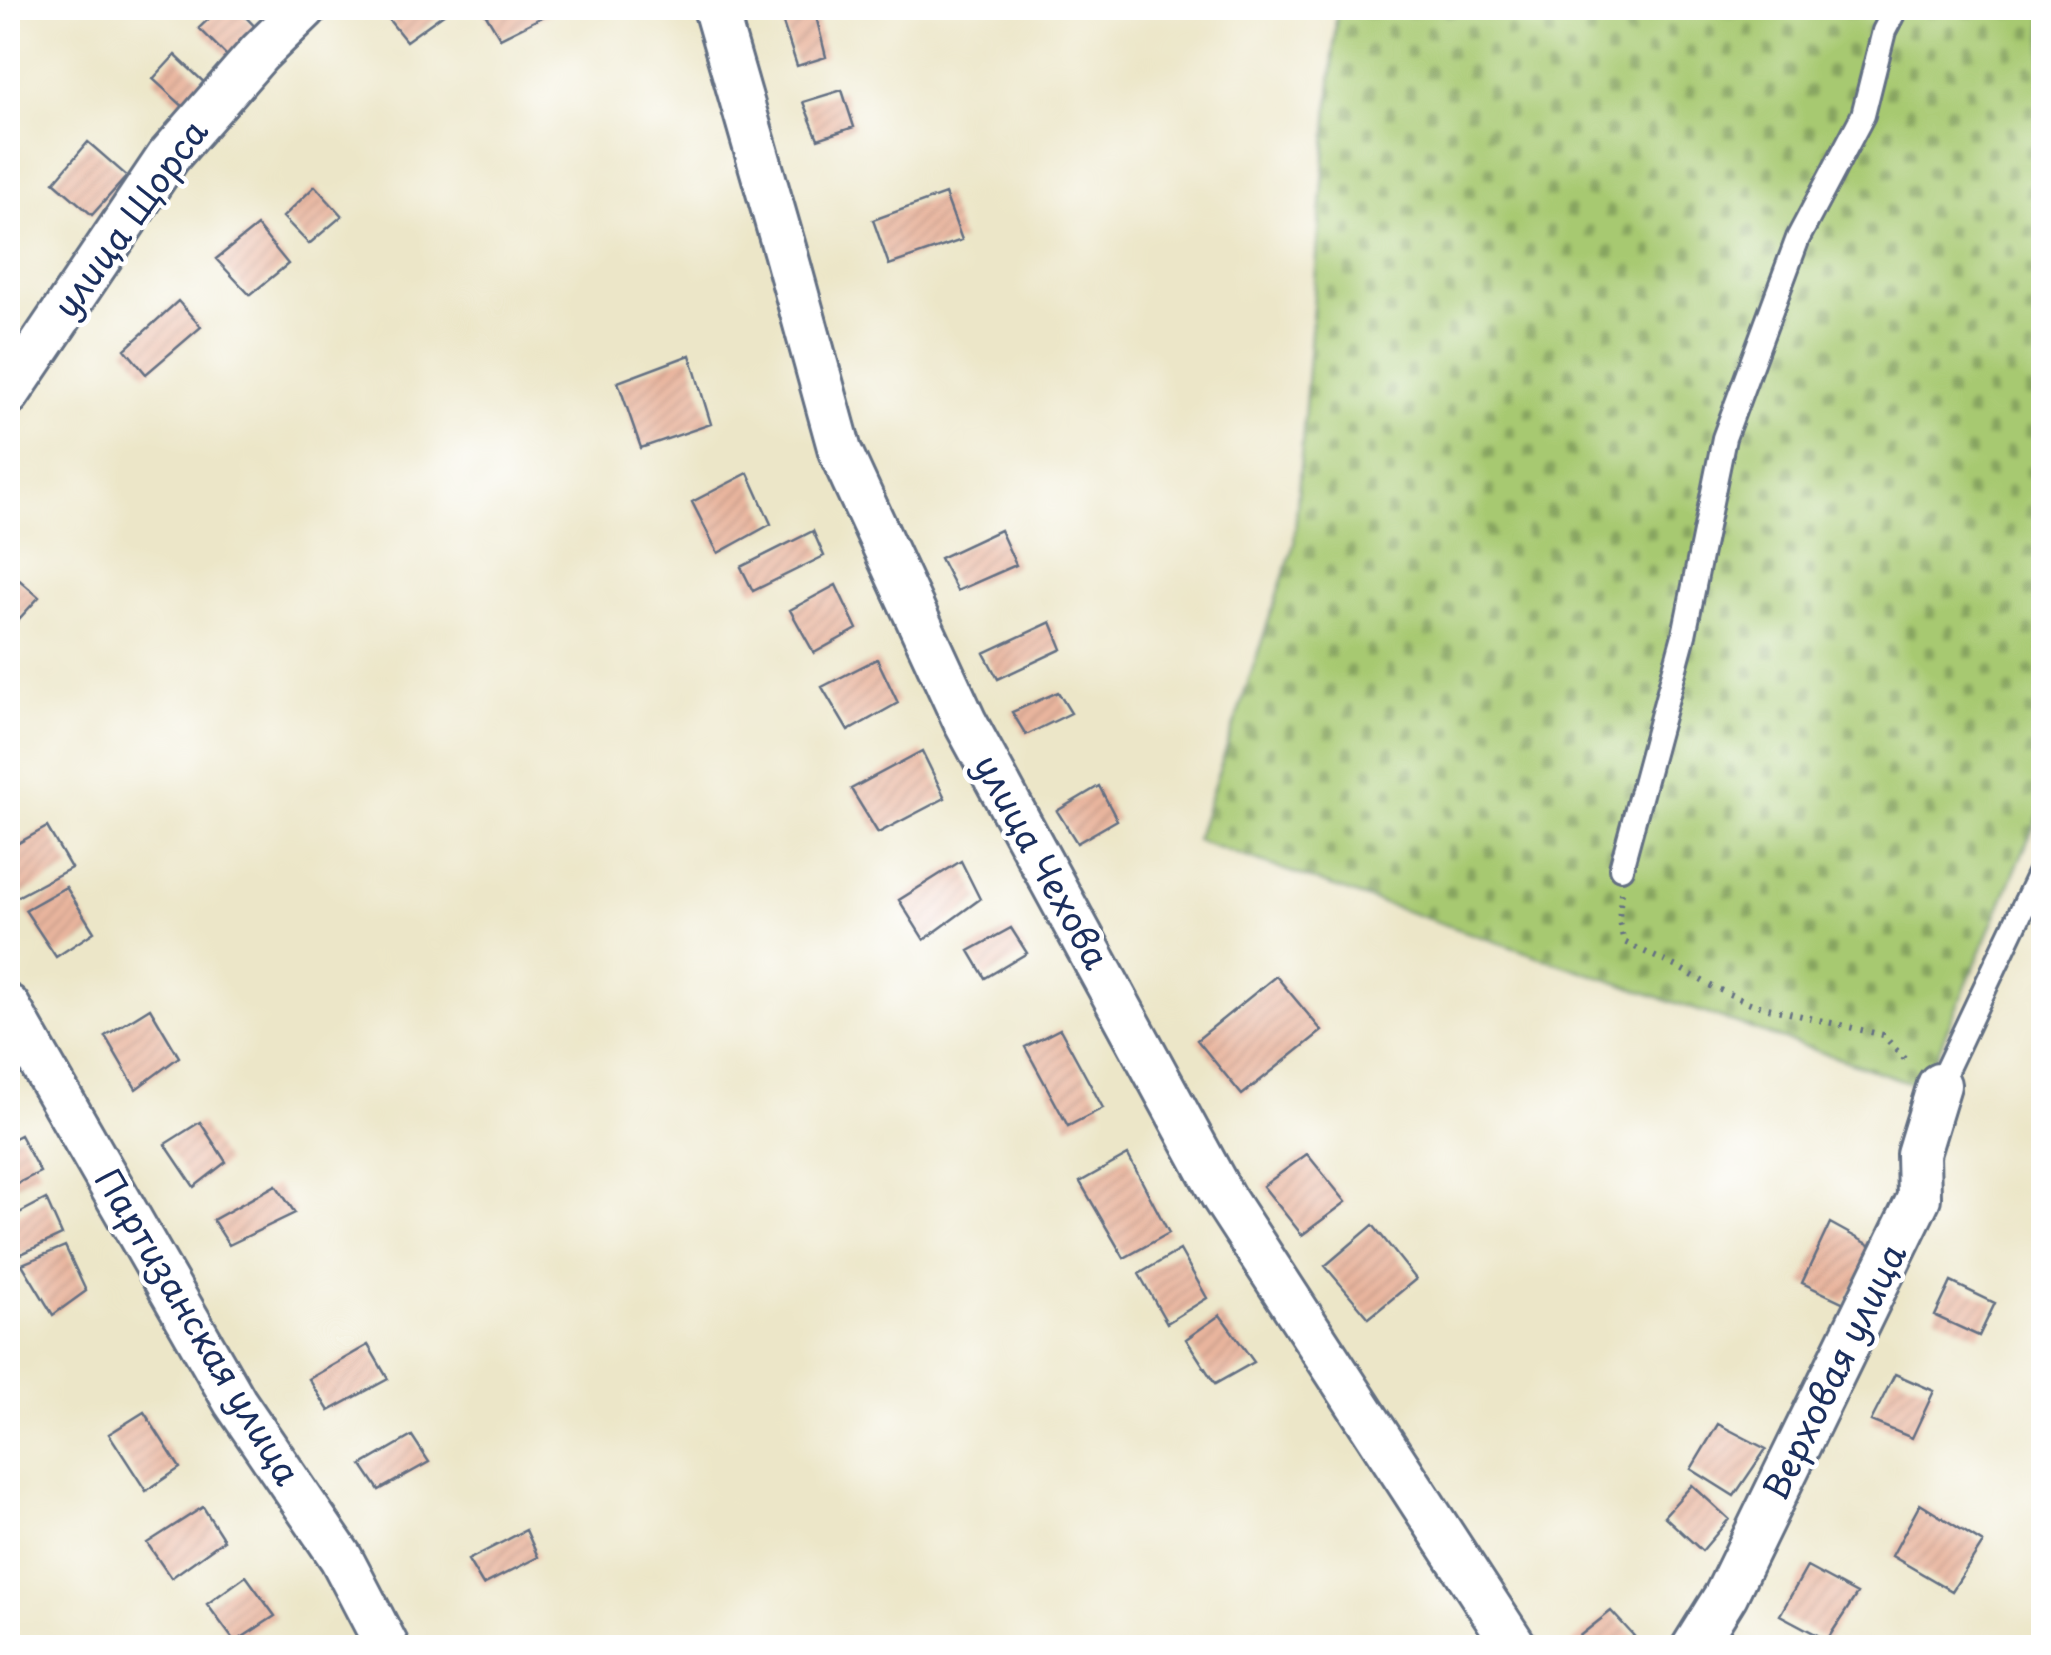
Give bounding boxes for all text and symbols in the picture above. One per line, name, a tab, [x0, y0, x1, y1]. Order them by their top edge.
street label: улица Щорса	[39, 107, 219, 328]
street label: улица Чехова	[962, 744, 1124, 978]
street label: Партизанская улица	[83, 1157, 315, 1494]
street label: Верховая улица	[1748, 1234, 1918, 1508]

